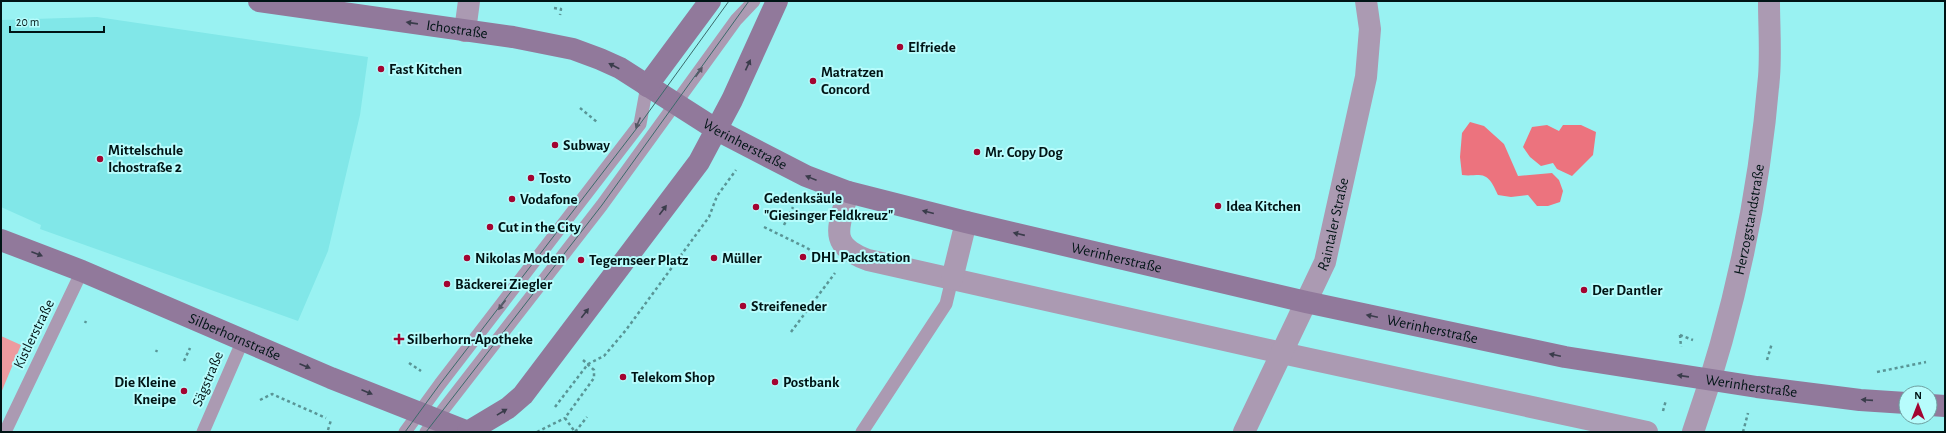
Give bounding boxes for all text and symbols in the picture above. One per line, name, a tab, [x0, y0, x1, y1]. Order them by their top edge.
scale bar	[10, 8, 104, 34]
text: 20 m	[16, 16, 39, 28]
street label: Ichostraße	[425, 17, 489, 41]
one-way arrow	[406, 20, 419, 26]
place label: Elfriede	[908, 40, 956, 55]
marker: Elfriede	[895, 42, 905, 52]
one-way arrow	[745, 59, 751, 70]
place label: Fast Kitchen	[389, 62, 462, 77]
one-way arrow	[608, 62, 620, 69]
marker: Fast Kitchen	[376, 64, 386, 74]
place label: Matratzen Concord	[821, 65, 884, 97]
one-way arrow	[695, 66, 703, 77]
marker: Matratzen Concord	[808, 76, 818, 86]
street label: Werinherstraße	[700, 116, 790, 172]
one-way arrow	[635, 118, 641, 130]
place label: Subway	[563, 138, 610, 153]
marker: Subway	[550, 140, 560, 150]
place label: Mittelschule Ichostraße 2	[108, 143, 183, 175]
place label: Mr. Copy Dog	[985, 145, 1063, 160]
marker: Mr. Copy Dog	[972, 147, 982, 157]
marker: Mittelschule Ichostraße 2	[95, 154, 105, 164]
street label: Herzogstandstraße	[1731, 163, 1766, 276]
place label: Tosto	[539, 171, 571, 186]
marker: Tosto	[526, 173, 536, 183]
one-way arrow	[805, 174, 817, 180]
street label: Raintaler Straße	[1314, 176, 1351, 273]
place label: Gedenksäule "Giesinger Feldkreuz"	[764, 191, 893, 223]
place label: Vodafone	[520, 192, 578, 207]
marker: Vodafone	[507, 194, 517, 204]
place label: Idea Kitchen	[1226, 199, 1301, 214]
marker: Idea Kitchen	[1213, 201, 1223, 211]
marker: Gedenksäule "Giesinger Feldkreuz"	[751, 202, 761, 212]
one-way arrow	[659, 204, 668, 215]
one-way arrow	[922, 209, 934, 215]
place label: Cut in the City	[498, 220, 581, 235]
marker: Cut in the City	[485, 222, 495, 232]
one-way arrow	[1013, 231, 1025, 237]
street label: Werinherstraße	[1070, 239, 1163, 275]
place label: DHL Packstation	[811, 250, 911, 265]
place label: Nikolas Moden	[475, 251, 565, 266]
place label: Müller	[722, 251, 763, 266]
one-way arrow	[32, 252, 44, 258]
marker: DHL Packstation	[798, 252, 808, 262]
marker: Nikolas Moden	[462, 253, 472, 263]
place label: Tegernseer Platz	[589, 253, 688, 268]
marker: Müller	[709, 253, 719, 263]
marker: Tegernseer Platz	[576, 255, 586, 265]
place label: Bäckerei Ziegler	[455, 277, 553, 292]
marker: Bäckerei Ziegler	[442, 279, 452, 289]
place label: Der Dantler	[1592, 283, 1663, 298]
marker: Der Dantler	[1579, 285, 1589, 295]
street label: Kistlerstraße	[11, 297, 57, 371]
place label: Streifeneder	[751, 299, 828, 314]
one-way arrow	[498, 300, 506, 311]
marker: Streifeneder	[738, 301, 748, 311]
one-way arrow	[581, 308, 589, 319]
street label: Silberhornstraße	[186, 310, 283, 363]
street label: Werinherstraße	[1386, 312, 1479, 346]
one-way arrow	[1366, 313, 1379, 319]
place label: Silberhorn-Apotheke	[407, 332, 533, 347]
marker: Silberhorn-Apotheke	[394, 334, 404, 344]
street label: Sägstraße	[190, 349, 226, 409]
one-way arrow	[1548, 351, 1561, 357]
one-way arrow	[299, 363, 310, 369]
place label: Telekom Shop	[631, 370, 715, 385]
marker: Telekom Shop	[618, 372, 628, 382]
street label: Werinherstraße	[1704, 372, 1798, 400]
one-way arrow	[1677, 373, 1689, 379]
place label: Die Kleine Kneipe	[114, 375, 176, 407]
place label: Postbank	[783, 375, 840, 390]
marker: Postbank	[770, 377, 780, 387]
north arrow	[1898, 385, 1938, 425]
marker: Die Kleine Kneipe	[179, 386, 189, 396]
one-way arrow	[362, 390, 374, 396]
text: N	[1914, 390, 1922, 401]
one-way arrow	[1861, 397, 1873, 404]
one-way arrow	[496, 408, 508, 415]

